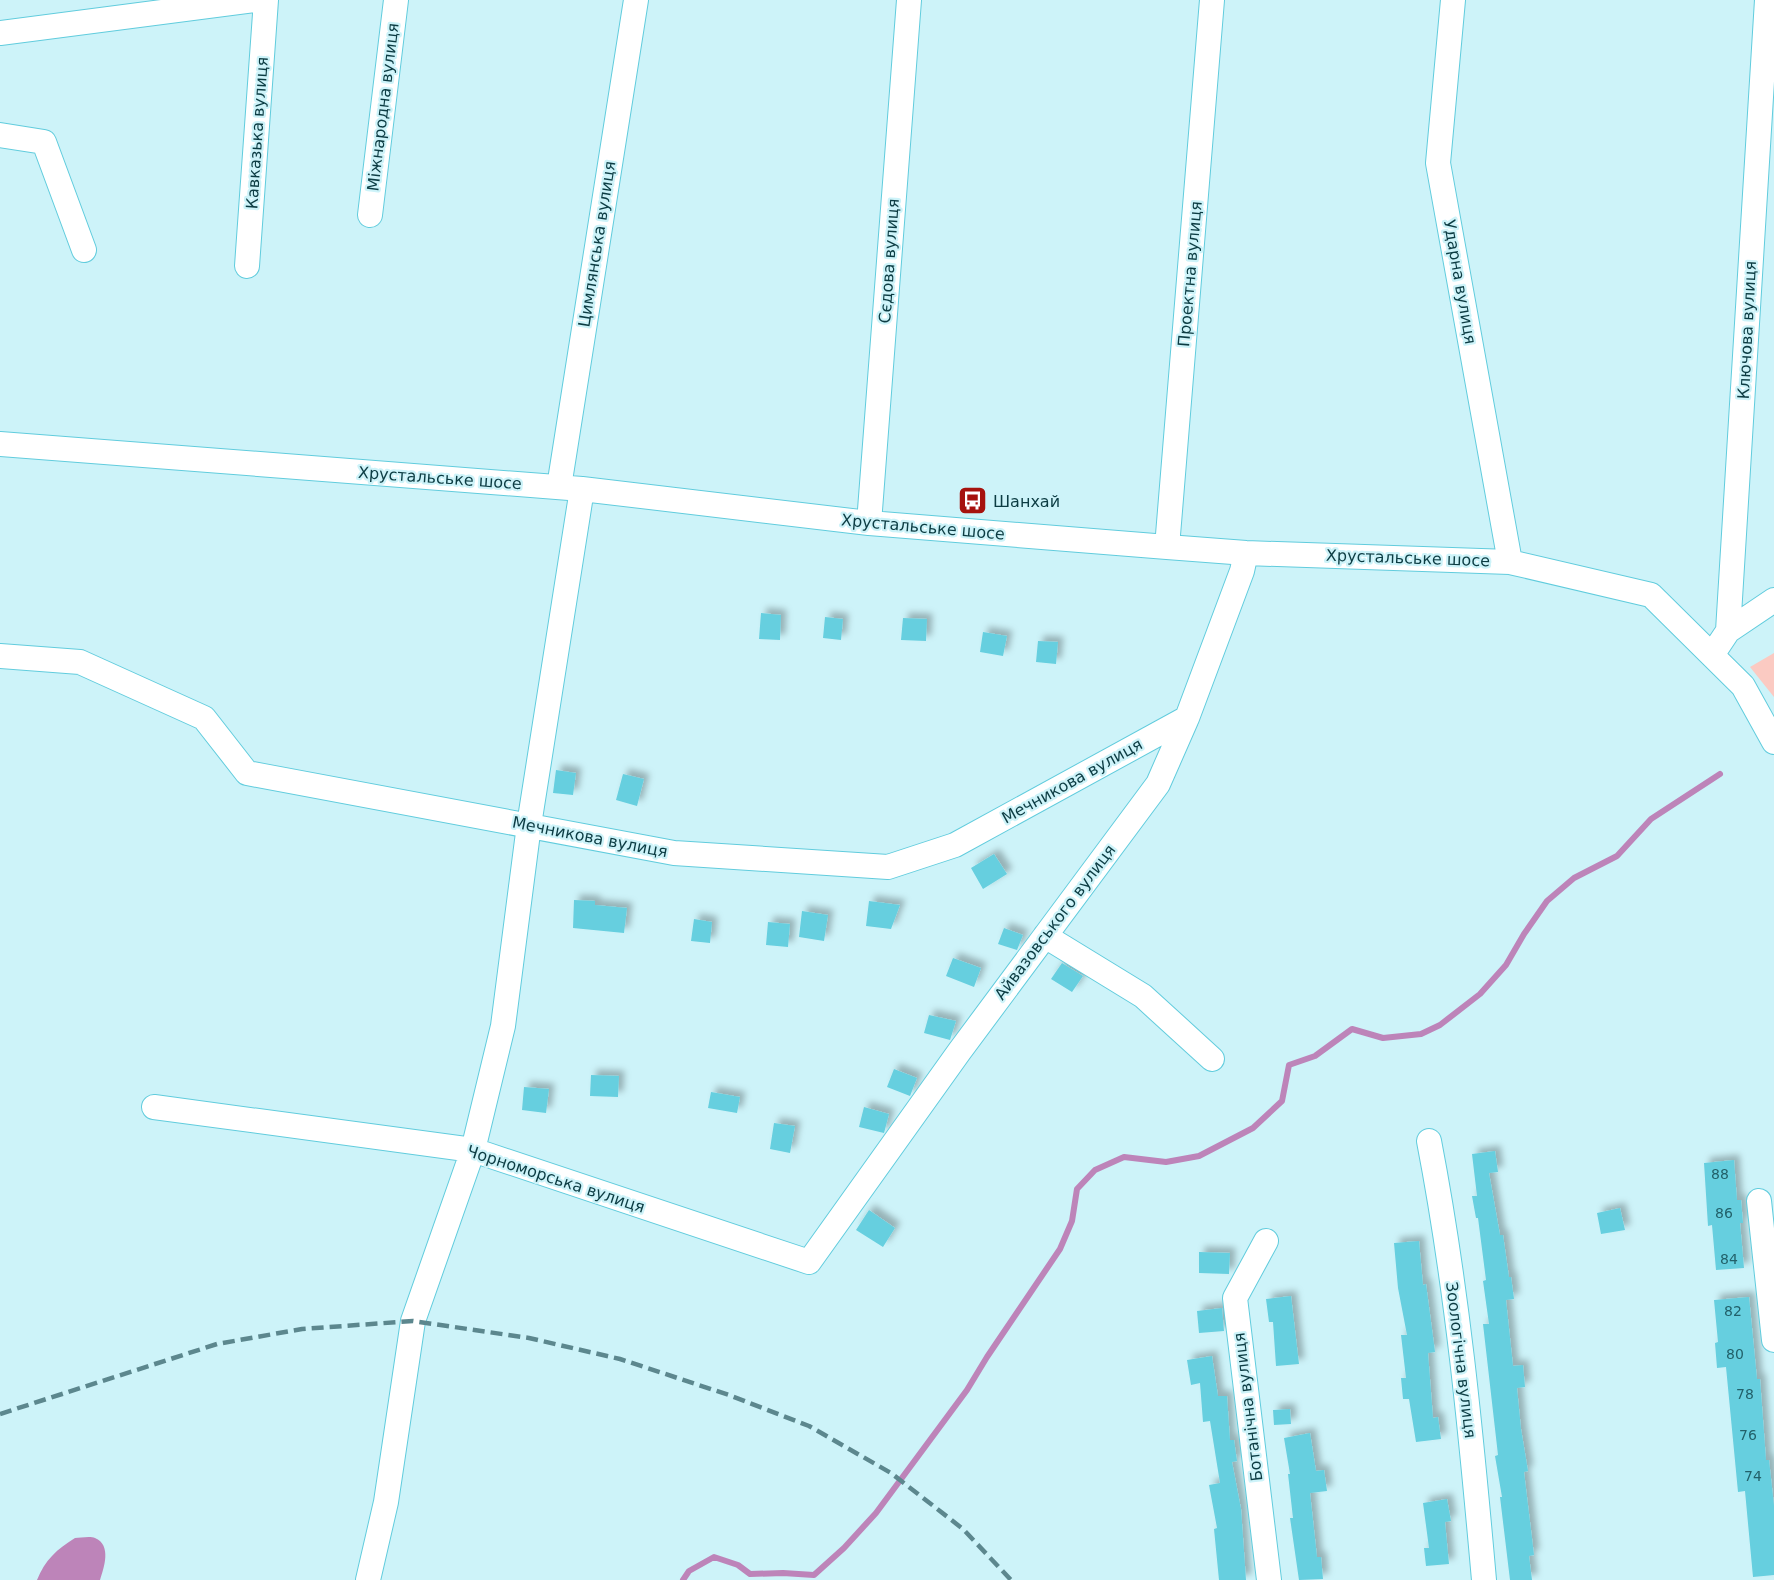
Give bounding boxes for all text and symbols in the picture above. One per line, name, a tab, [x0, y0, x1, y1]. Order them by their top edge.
street label: Міжнародна вулиця	[363, 22, 403, 192]
street label: Кавказька вулиця	[242, 56, 272, 210]
street label: Цимлянська вулиця	[574, 160, 620, 328]
street label: Сєдова вулиця	[875, 198, 903, 324]
street label: Проектна вулиця	[1174, 200, 1206, 348]
street label: Ударна вулиця	[1440, 218, 1480, 346]
street label: Ключова вулиця	[1734, 260, 1760, 400]
street label: Хрустальське шосе	[358, 463, 522, 493]
bus stop icon: Шанхай	[956, 485, 988, 517]
place label: Шанхай	[993, 492, 1060, 511]
street label: Хрустальське шосе	[840, 510, 1006, 544]
street label: Хрустальське шосе	[1326, 546, 1490, 570]
street label: Мечникова вулиця	[998, 734, 1146, 828]
street label: Мечникова вулиця	[511, 813, 669, 861]
street label: Айвазовського вулиця	[990, 841, 1120, 1003]
street label: Чорноморська вулиця	[465, 1141, 647, 1217]
house number: 88	[1711, 1166, 1729, 1182]
house number: 86	[1715, 1205, 1733, 1221]
house number: 84	[1720, 1251, 1738, 1267]
street label: Зоологічна вулиця	[1442, 1281, 1480, 1439]
house number: 82	[1724, 1303, 1742, 1319]
street label: Ботанічна вулиця	[1229, 1332, 1267, 1482]
house number: 80	[1726, 1346, 1744, 1362]
house number: 78	[1736, 1386, 1754, 1402]
house number: 76	[1739, 1427, 1757, 1443]
house number: 74	[1744, 1468, 1762, 1484]

